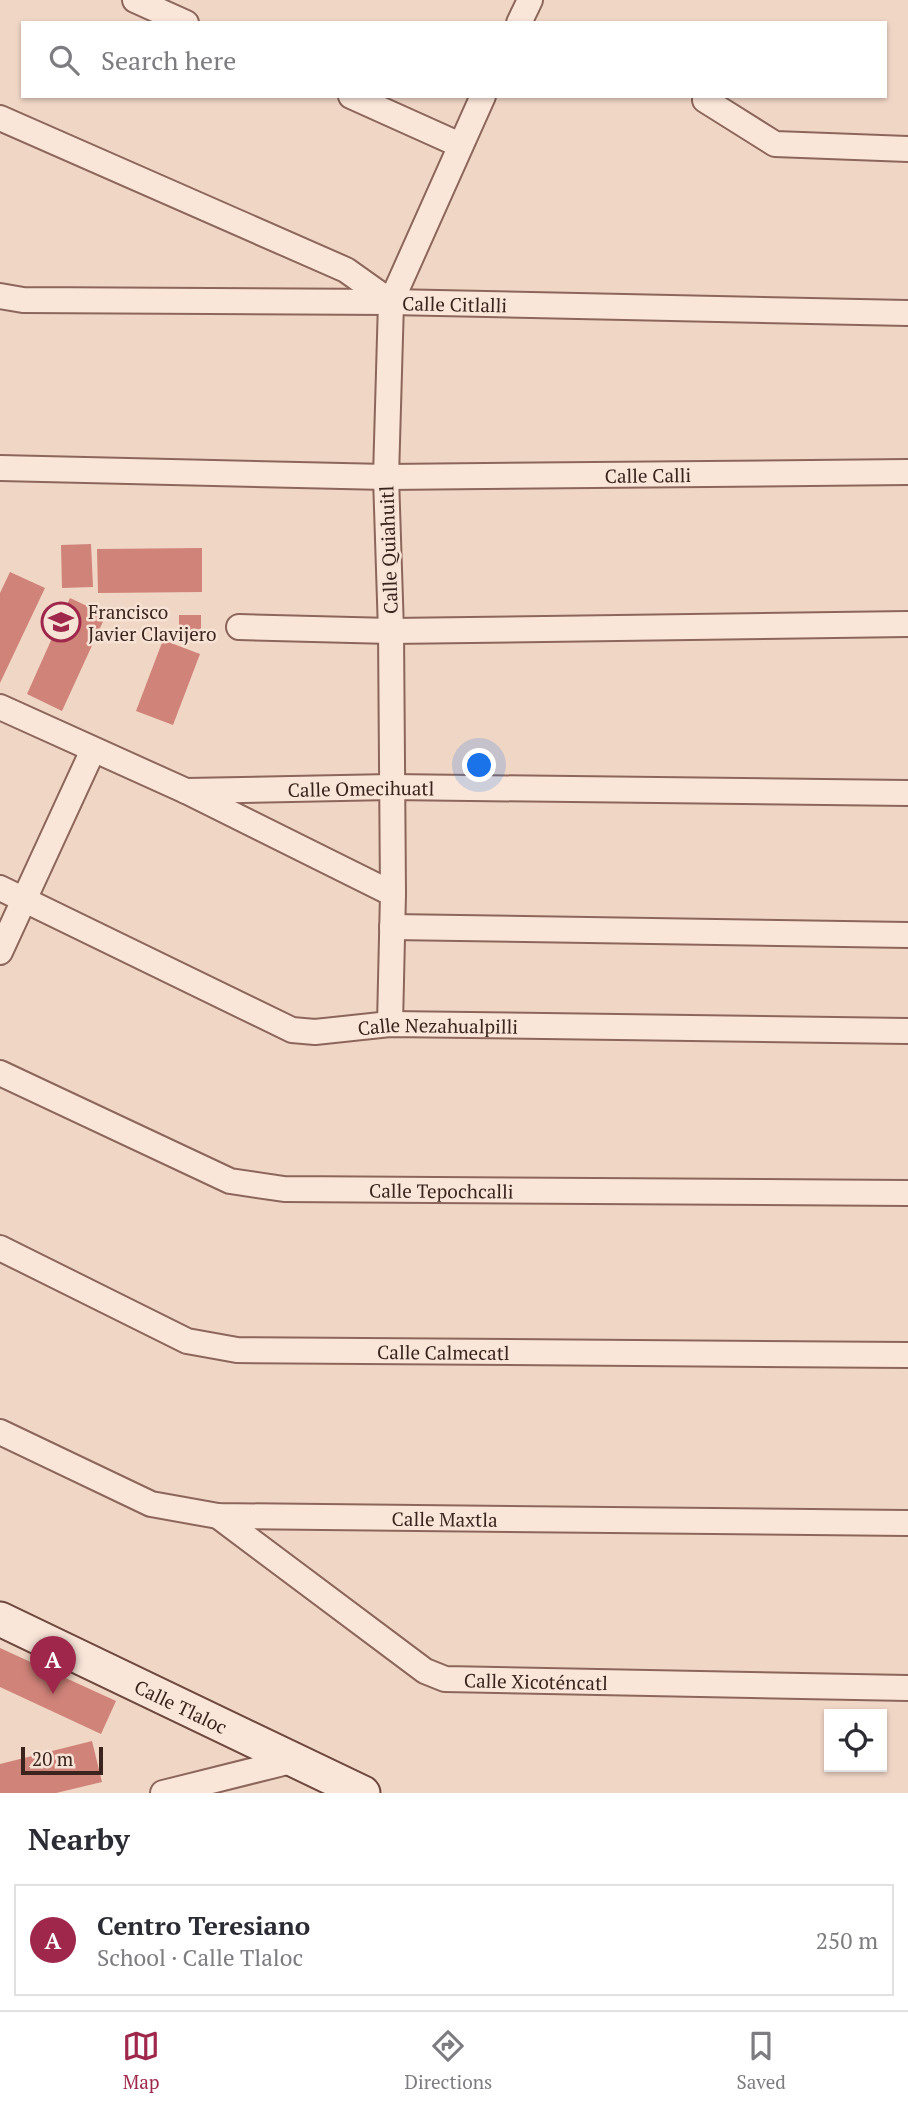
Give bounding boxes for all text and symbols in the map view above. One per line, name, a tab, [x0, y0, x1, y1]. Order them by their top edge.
search box	[21, 21, 887, 98]
icon: search	[45, 41, 83, 79]
text: Search here	[101, 43, 236, 77]
street label: Calle Citlalli	[402, 290, 507, 317]
street label: Calle Calli	[604, 462, 691, 487]
street label: Calle Quiahuitl	[373, 485, 403, 615]
place label: Francisco Javier Clavijero	[88, 599, 217, 646]
school or university icon: Francisco Javier Clavijero	[40, 601, 82, 643]
your location	[462, 748, 496, 782]
street label: Calle Omecihuatl	[287, 774, 434, 802]
street label: Calle Nezahualpilli	[356, 1011, 518, 1040]
street label: Calle Tepochcalli	[369, 1177, 514, 1203]
street label: Calle Calmecatl	[377, 1339, 510, 1365]
street label: Calle Maxtla	[392, 1505, 498, 1531]
pin: A	[30, 1636, 76, 1694]
street label: Calle Xicoténcatl	[464, 1667, 608, 1695]
street label: Calle Tlaloc	[131, 1673, 232, 1739]
map controls	[824, 1709, 887, 1772]
button: locate	[824, 1709, 887, 1772]
scale bar	[21, 1744, 103, 1776]
text: 20 m	[32, 1746, 73, 1771]
text: Nearby	[28, 1819, 130, 1859]
text: Centro Teresiano	[97, 1908, 310, 1942]
text: A	[45, 1925, 61, 1956]
text: 250 m	[816, 1925, 878, 1956]
text: School · Calle Tlaloc	[97, 1942, 303, 1973]
tab: Map	[122, 2027, 160, 2094]
tab: Directions	[405, 2027, 492, 2094]
tab: Saved	[737, 2027, 786, 2094]

